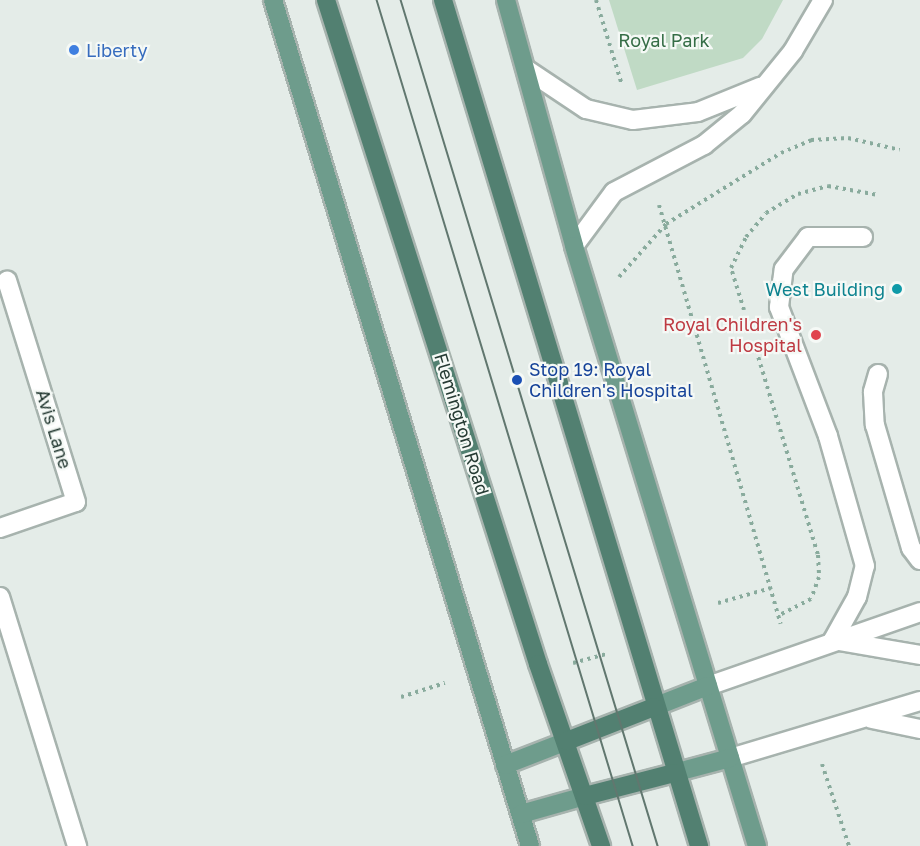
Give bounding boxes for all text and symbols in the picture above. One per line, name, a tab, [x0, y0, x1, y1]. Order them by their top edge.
park label: Royal Park	[618, 29, 710, 51]
place label: Liberty	[86, 39, 148, 61]
marker: Liberty	[67, 43, 81, 57]
place label: West Building	[765, 278, 885, 300]
marker: West Building	[890, 282, 904, 296]
place label: Royal Children's Hospital	[663, 314, 802, 356]
marker: Royal Children's Hospital	[807, 326, 825, 344]
street label: Flemington Road	[430, 350, 494, 498]
place label: Stop 19: Royal Children's Hospital	[529, 359, 693, 401]
marker: Stop 19: Royal Children's Hospital	[510, 373, 524, 387]
street label: Avis Lane	[32, 387, 76, 471]

